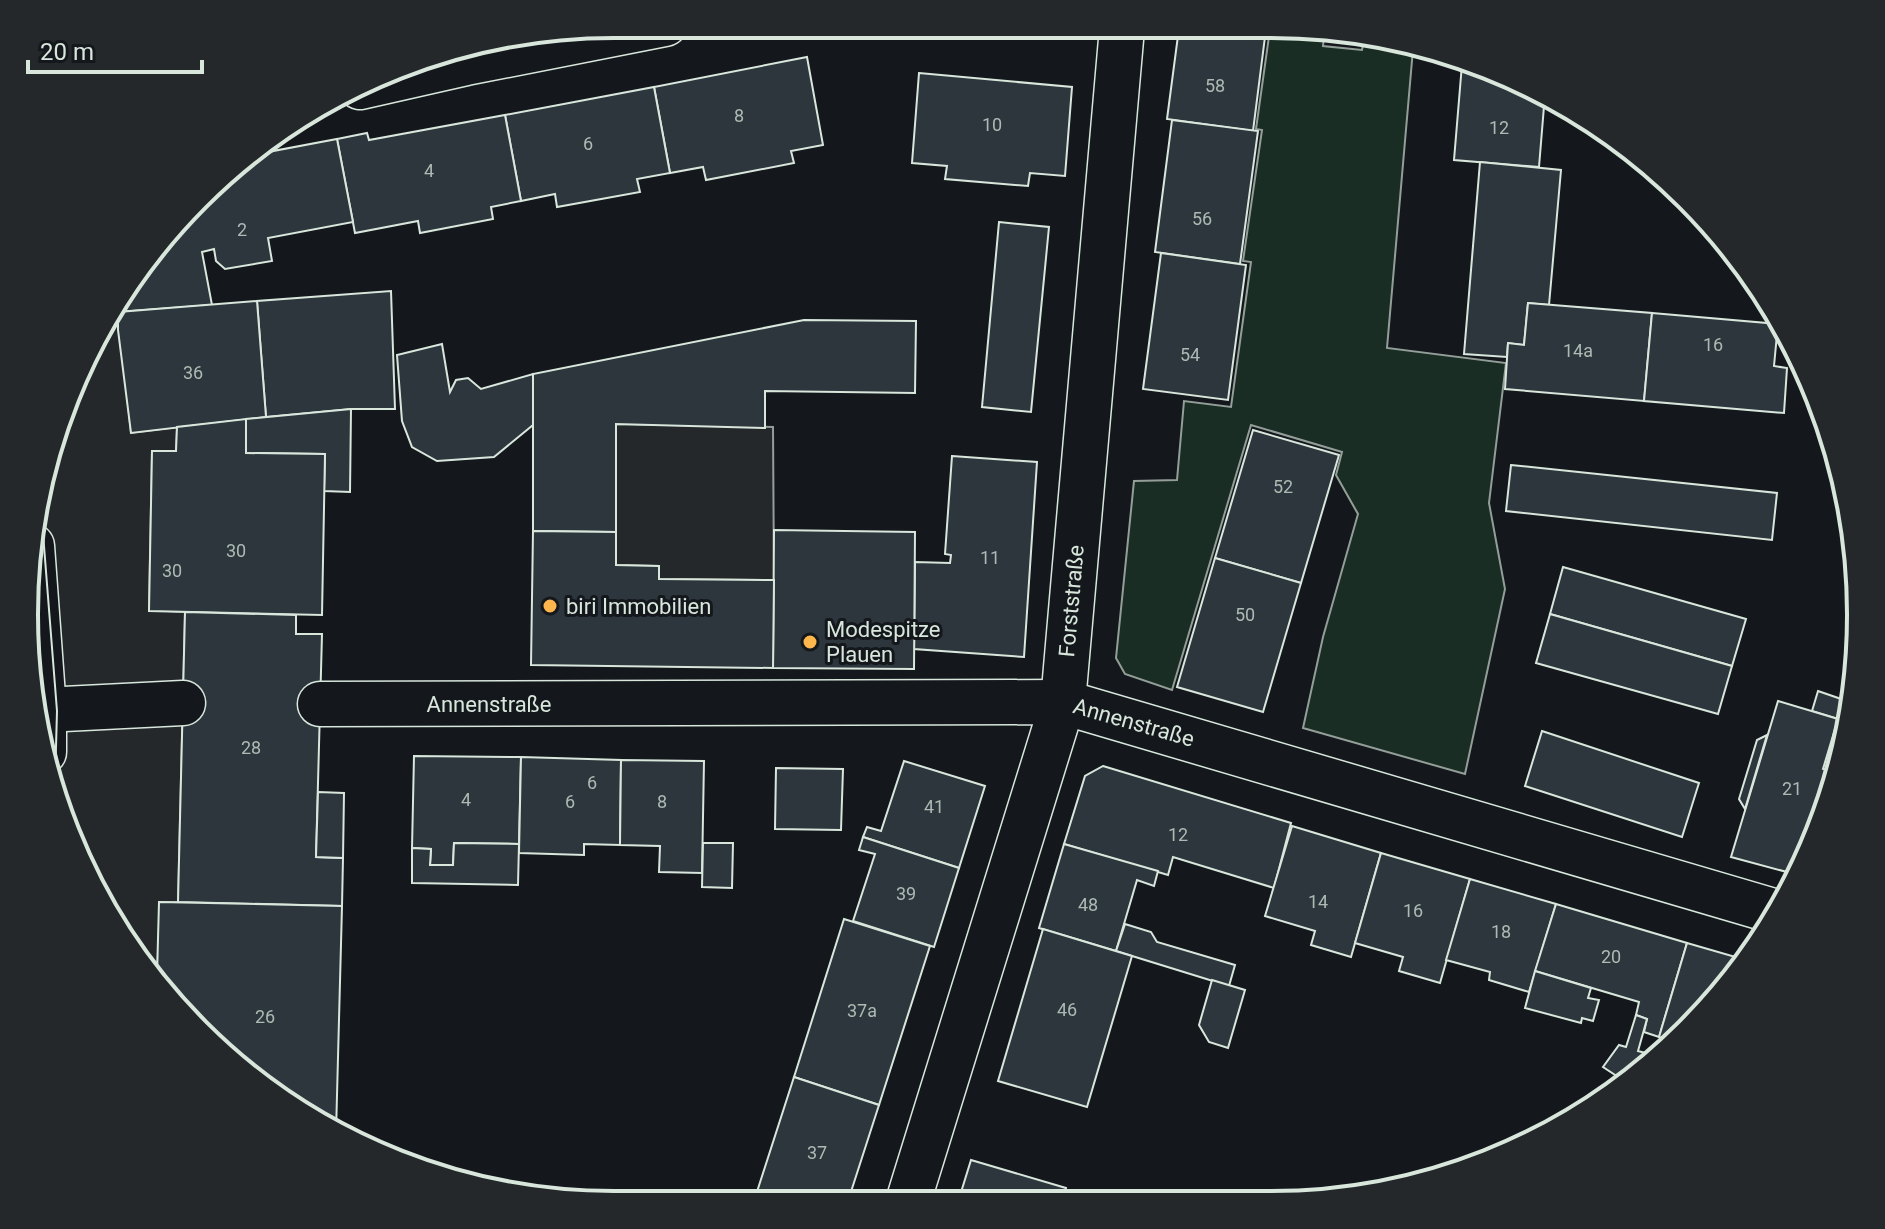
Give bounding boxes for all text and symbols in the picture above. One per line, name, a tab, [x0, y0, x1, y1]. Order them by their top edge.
scale bar	[28, 24, 202, 74]
text: 20 m	[40, 38, 94, 66]
house number: 58	[1205, 75, 1225, 96]
house number: 8	[734, 105, 744, 126]
house number: 10	[982, 114, 1002, 135]
house number: 12	[1489, 117, 1509, 138]
house number: 6	[583, 133, 593, 154]
house number: 4	[424, 160, 434, 181]
house number: 56	[1192, 208, 1212, 229]
house number: 2	[237, 219, 247, 240]
house number: 16	[1703, 334, 1723, 355]
house number: 14a	[1563, 340, 1593, 361]
house number: 54	[1180, 344, 1200, 365]
house number: 36	[183, 362, 203, 383]
house number: 52	[1273, 476, 1293, 497]
house number: 30	[226, 540, 246, 561]
street label: Forststraße	[1054, 544, 1089, 658]
house number: 11	[980, 547, 1000, 568]
house number: 30	[162, 560, 182, 581]
place label: biri Immobilien	[566, 594, 711, 619]
marker: biri Immobilien	[541, 597, 559, 615]
house number: 50	[1235, 604, 1255, 625]
place label: Modespitze Plauen	[826, 617, 941, 667]
marker: Modespitze Plauen	[801, 633, 819, 651]
street label: Annenstraße	[427, 692, 551, 717]
street label: Annenstraße	[1070, 693, 1197, 752]
house number: 28	[241, 737, 261, 758]
house number: 6	[587, 772, 597, 793]
house number: 21	[1782, 778, 1802, 799]
house number: 4	[461, 789, 471, 810]
house number: 6	[565, 791, 575, 812]
house number: 8	[657, 791, 667, 812]
house number: 41	[924, 796, 944, 817]
house number: 12	[1168, 824, 1188, 845]
house number: 39	[896, 883, 916, 904]
house number: 14	[1308, 891, 1328, 912]
house number: 48	[1078, 894, 1098, 915]
house number: 16	[1403, 900, 1423, 921]
house number: 18	[1491, 921, 1511, 942]
house number: 20	[1601, 946, 1621, 967]
house number: 46	[1057, 999, 1077, 1020]
house number: 37a	[847, 1000, 877, 1021]
house number: 26	[255, 1006, 275, 1027]
house number: 37	[807, 1142, 827, 1163]

